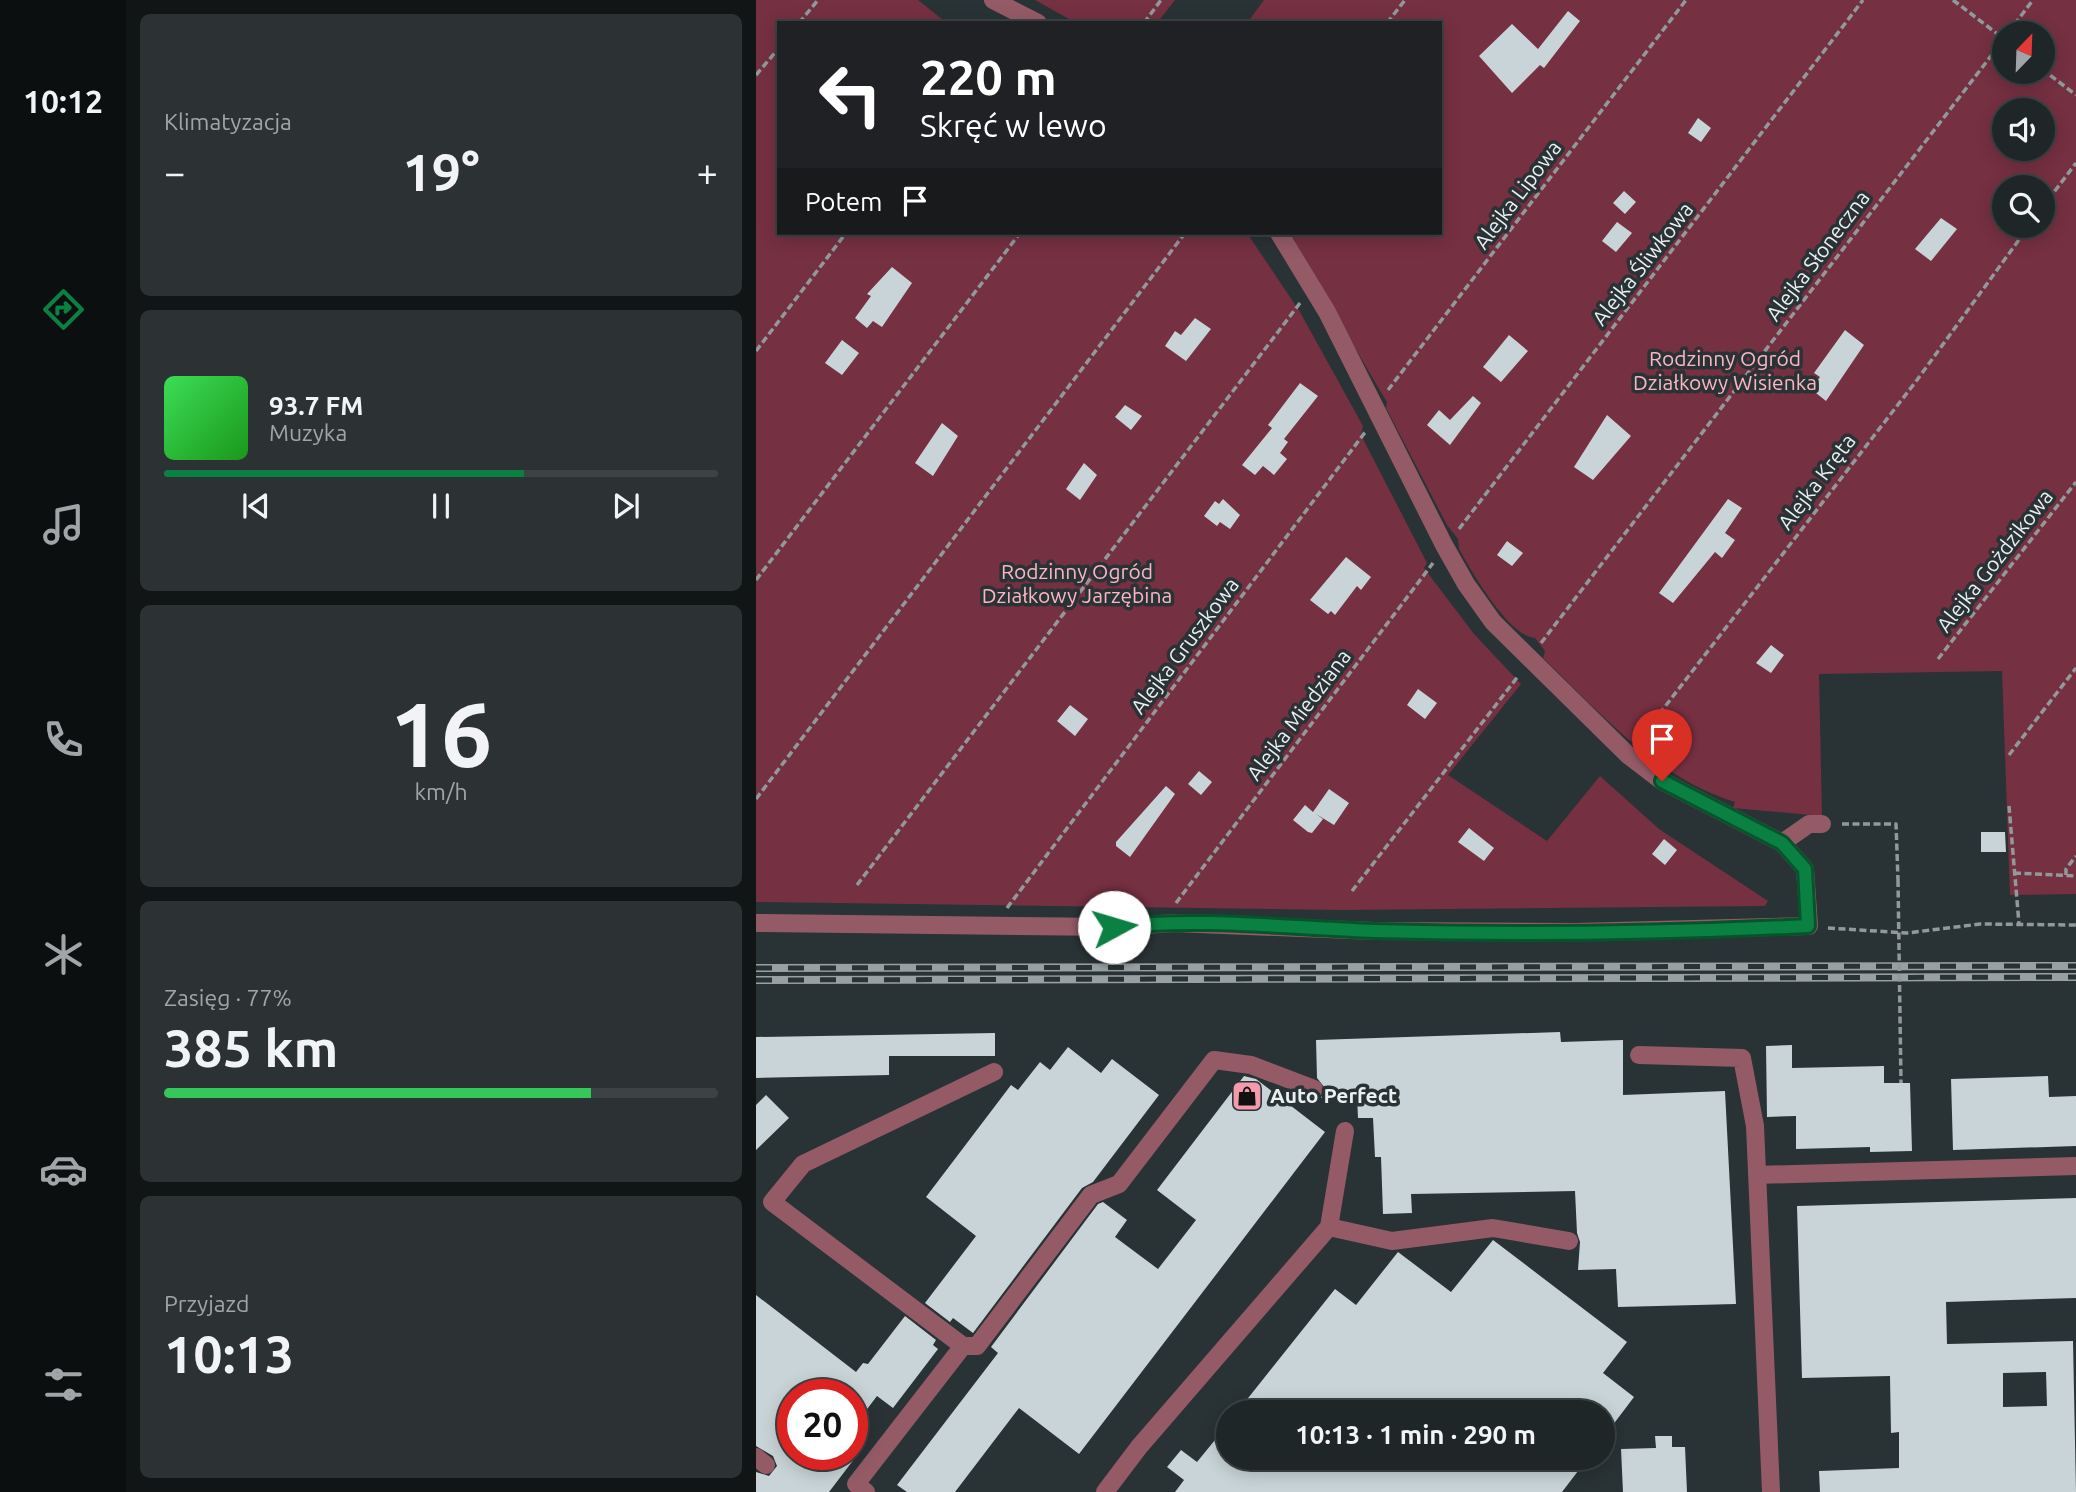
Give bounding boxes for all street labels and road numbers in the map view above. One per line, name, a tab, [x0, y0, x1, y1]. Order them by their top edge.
street label: Alejka Lipowa	[1469, 135, 1566, 253]
street label: Alejka Słoneczna	[1760, 186, 1874, 325]
street label: Alejka Śliwkowa	[1587, 197, 1698, 330]
street label: Alejka Kręta	[1773, 429, 1860, 534]
street label: Alejka Gożdzikowa	[1931, 484, 2057, 636]
street label: Alejka Gruszkowa	[1125, 573, 1243, 718]
street label: Alejka Miedziana	[1241, 644, 1355, 785]

